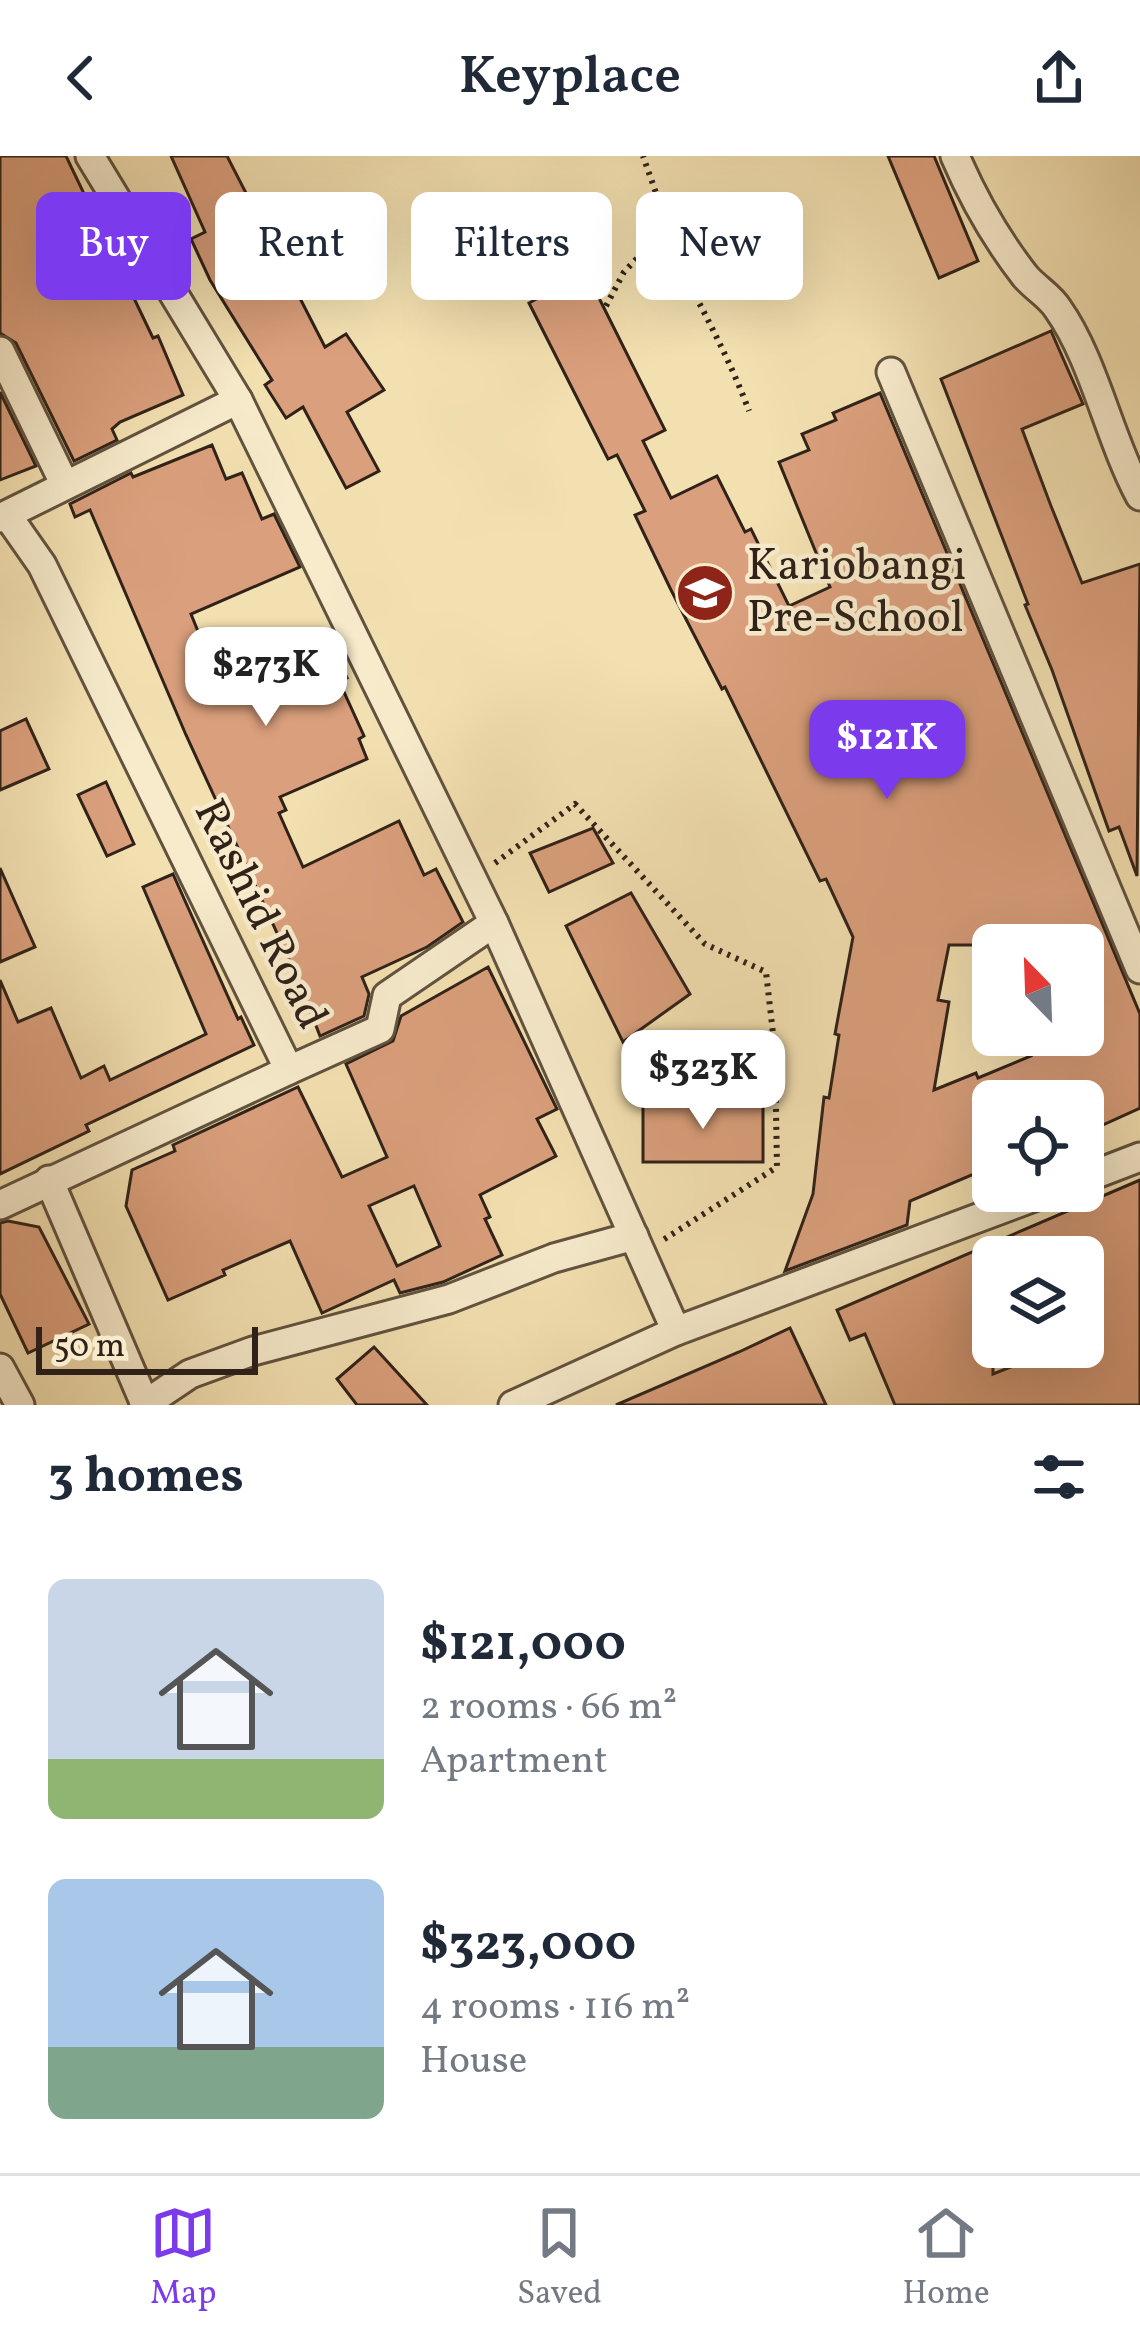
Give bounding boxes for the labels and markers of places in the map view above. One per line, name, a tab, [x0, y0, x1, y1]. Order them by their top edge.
place label: Kariobangi Pre-School	[747, 536, 966, 651]
school or university icon: Kariobangi Pre-School	[674, 562, 736, 624]
pin: $273K	[182, 627, 350, 729]
pin: $121K	[803, 700, 971, 802]
pin: $323K	[619, 1030, 787, 1132]

